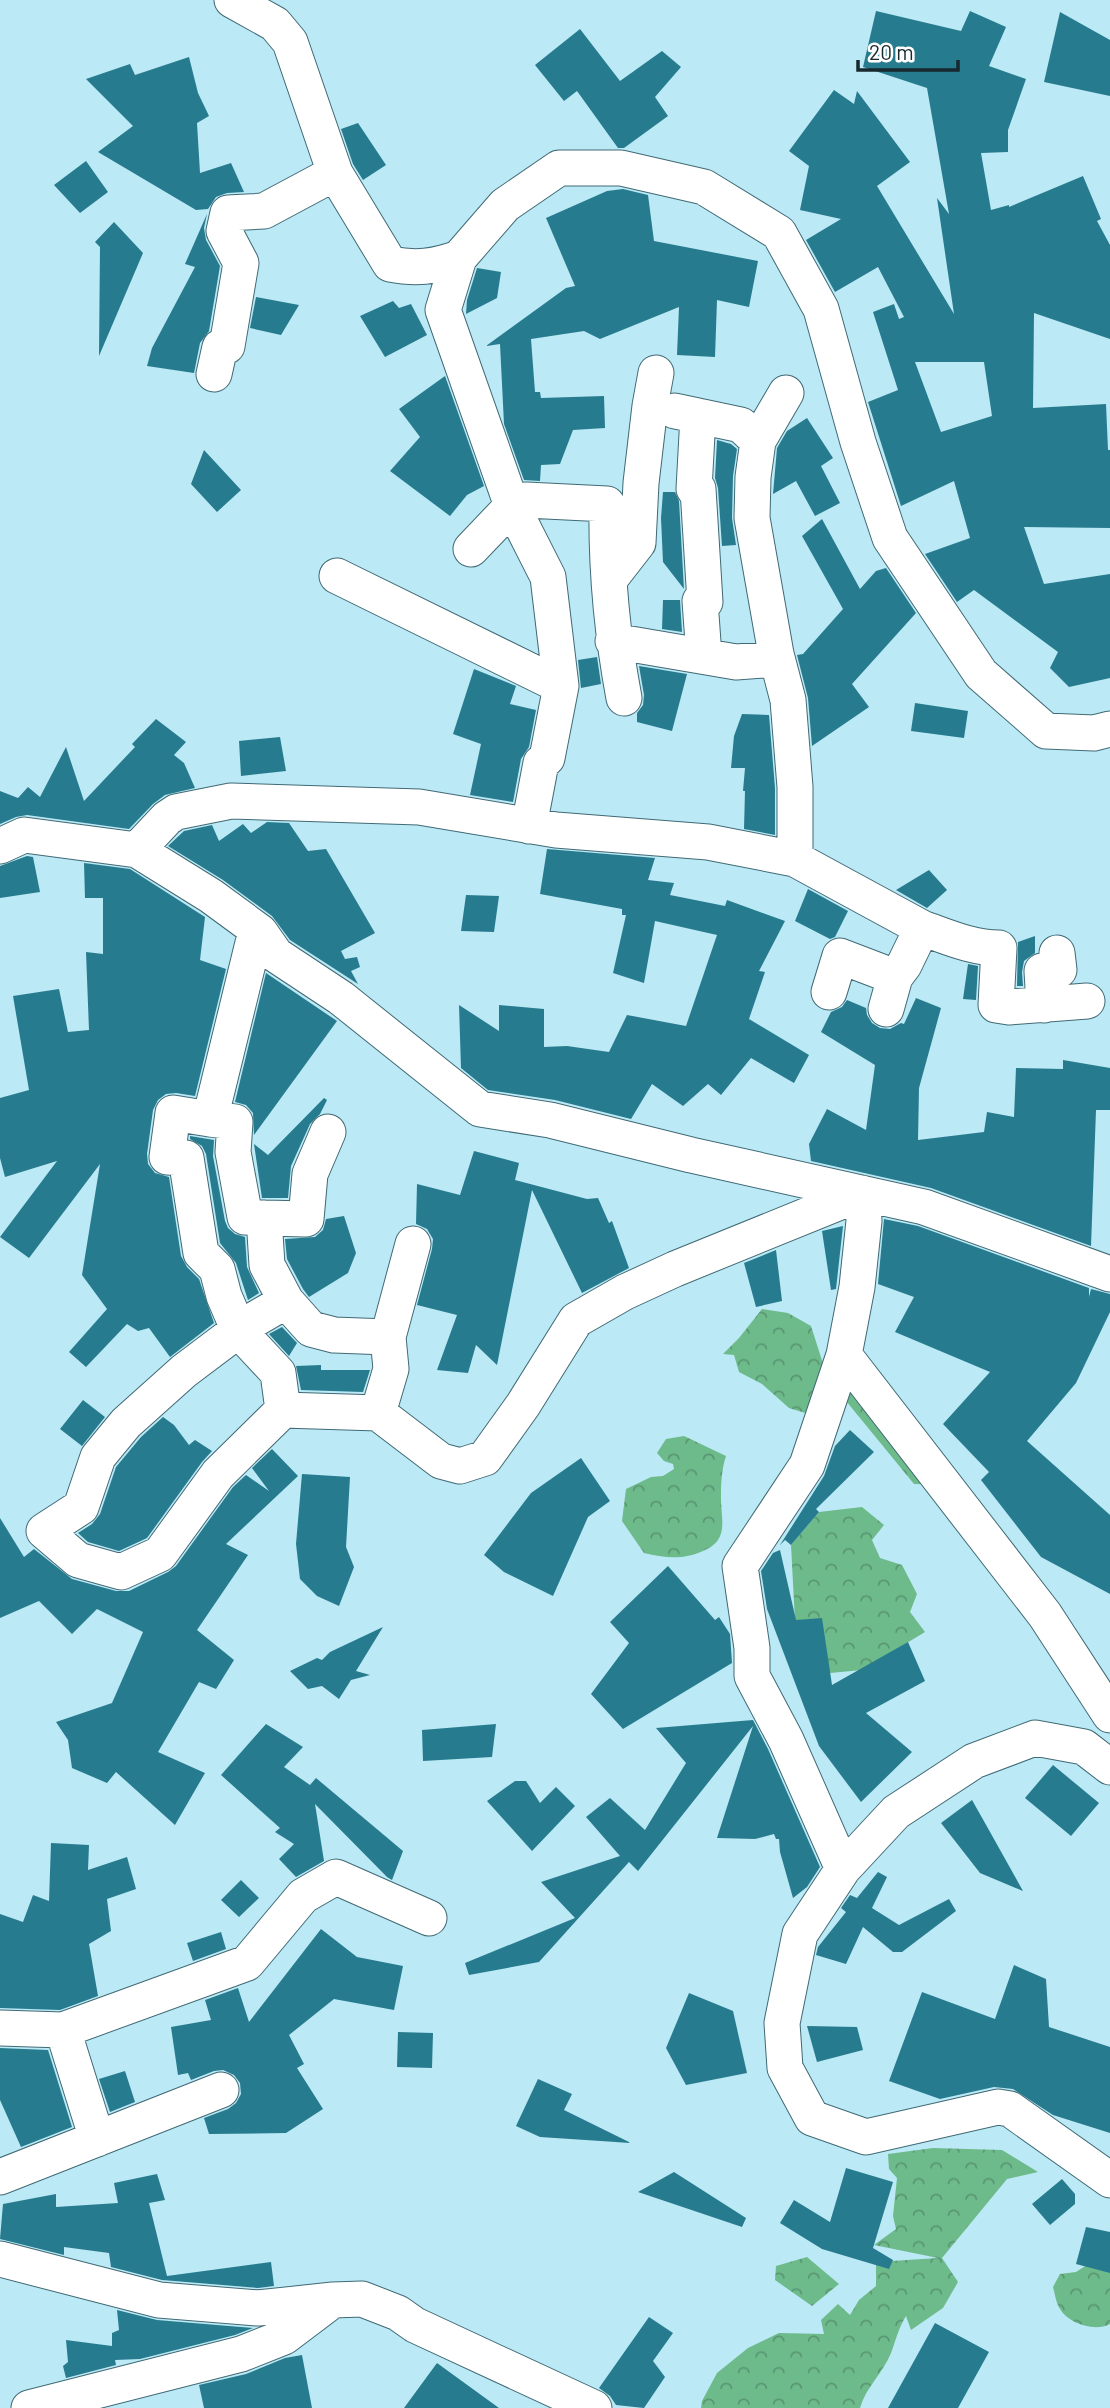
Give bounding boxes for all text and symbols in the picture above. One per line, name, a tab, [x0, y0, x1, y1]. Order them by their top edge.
scale bar	[858, 28, 958, 72]
text: 20 m	[869, 39, 914, 64]

